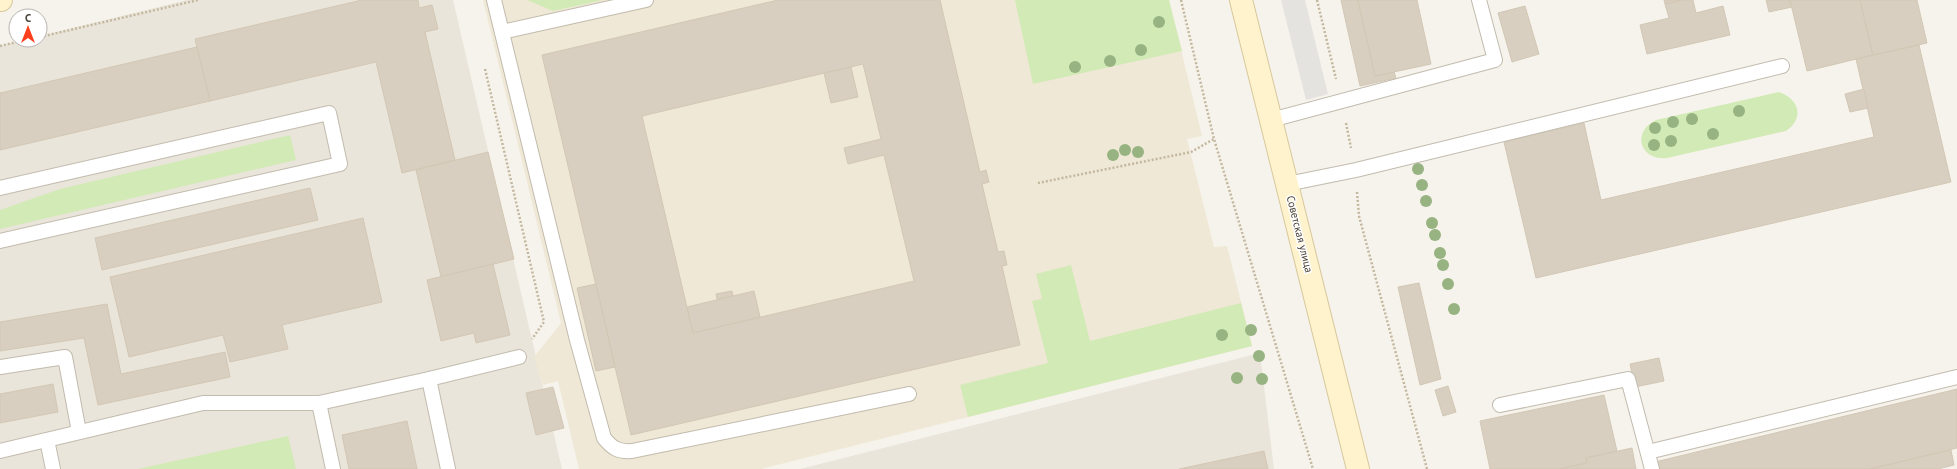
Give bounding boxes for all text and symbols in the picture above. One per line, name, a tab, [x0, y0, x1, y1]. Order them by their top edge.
north arrow	[8, 8, 48, 48]
text: С	[25, 11, 31, 25]
street label: Советская улица	[1284, 194, 1316, 274]

